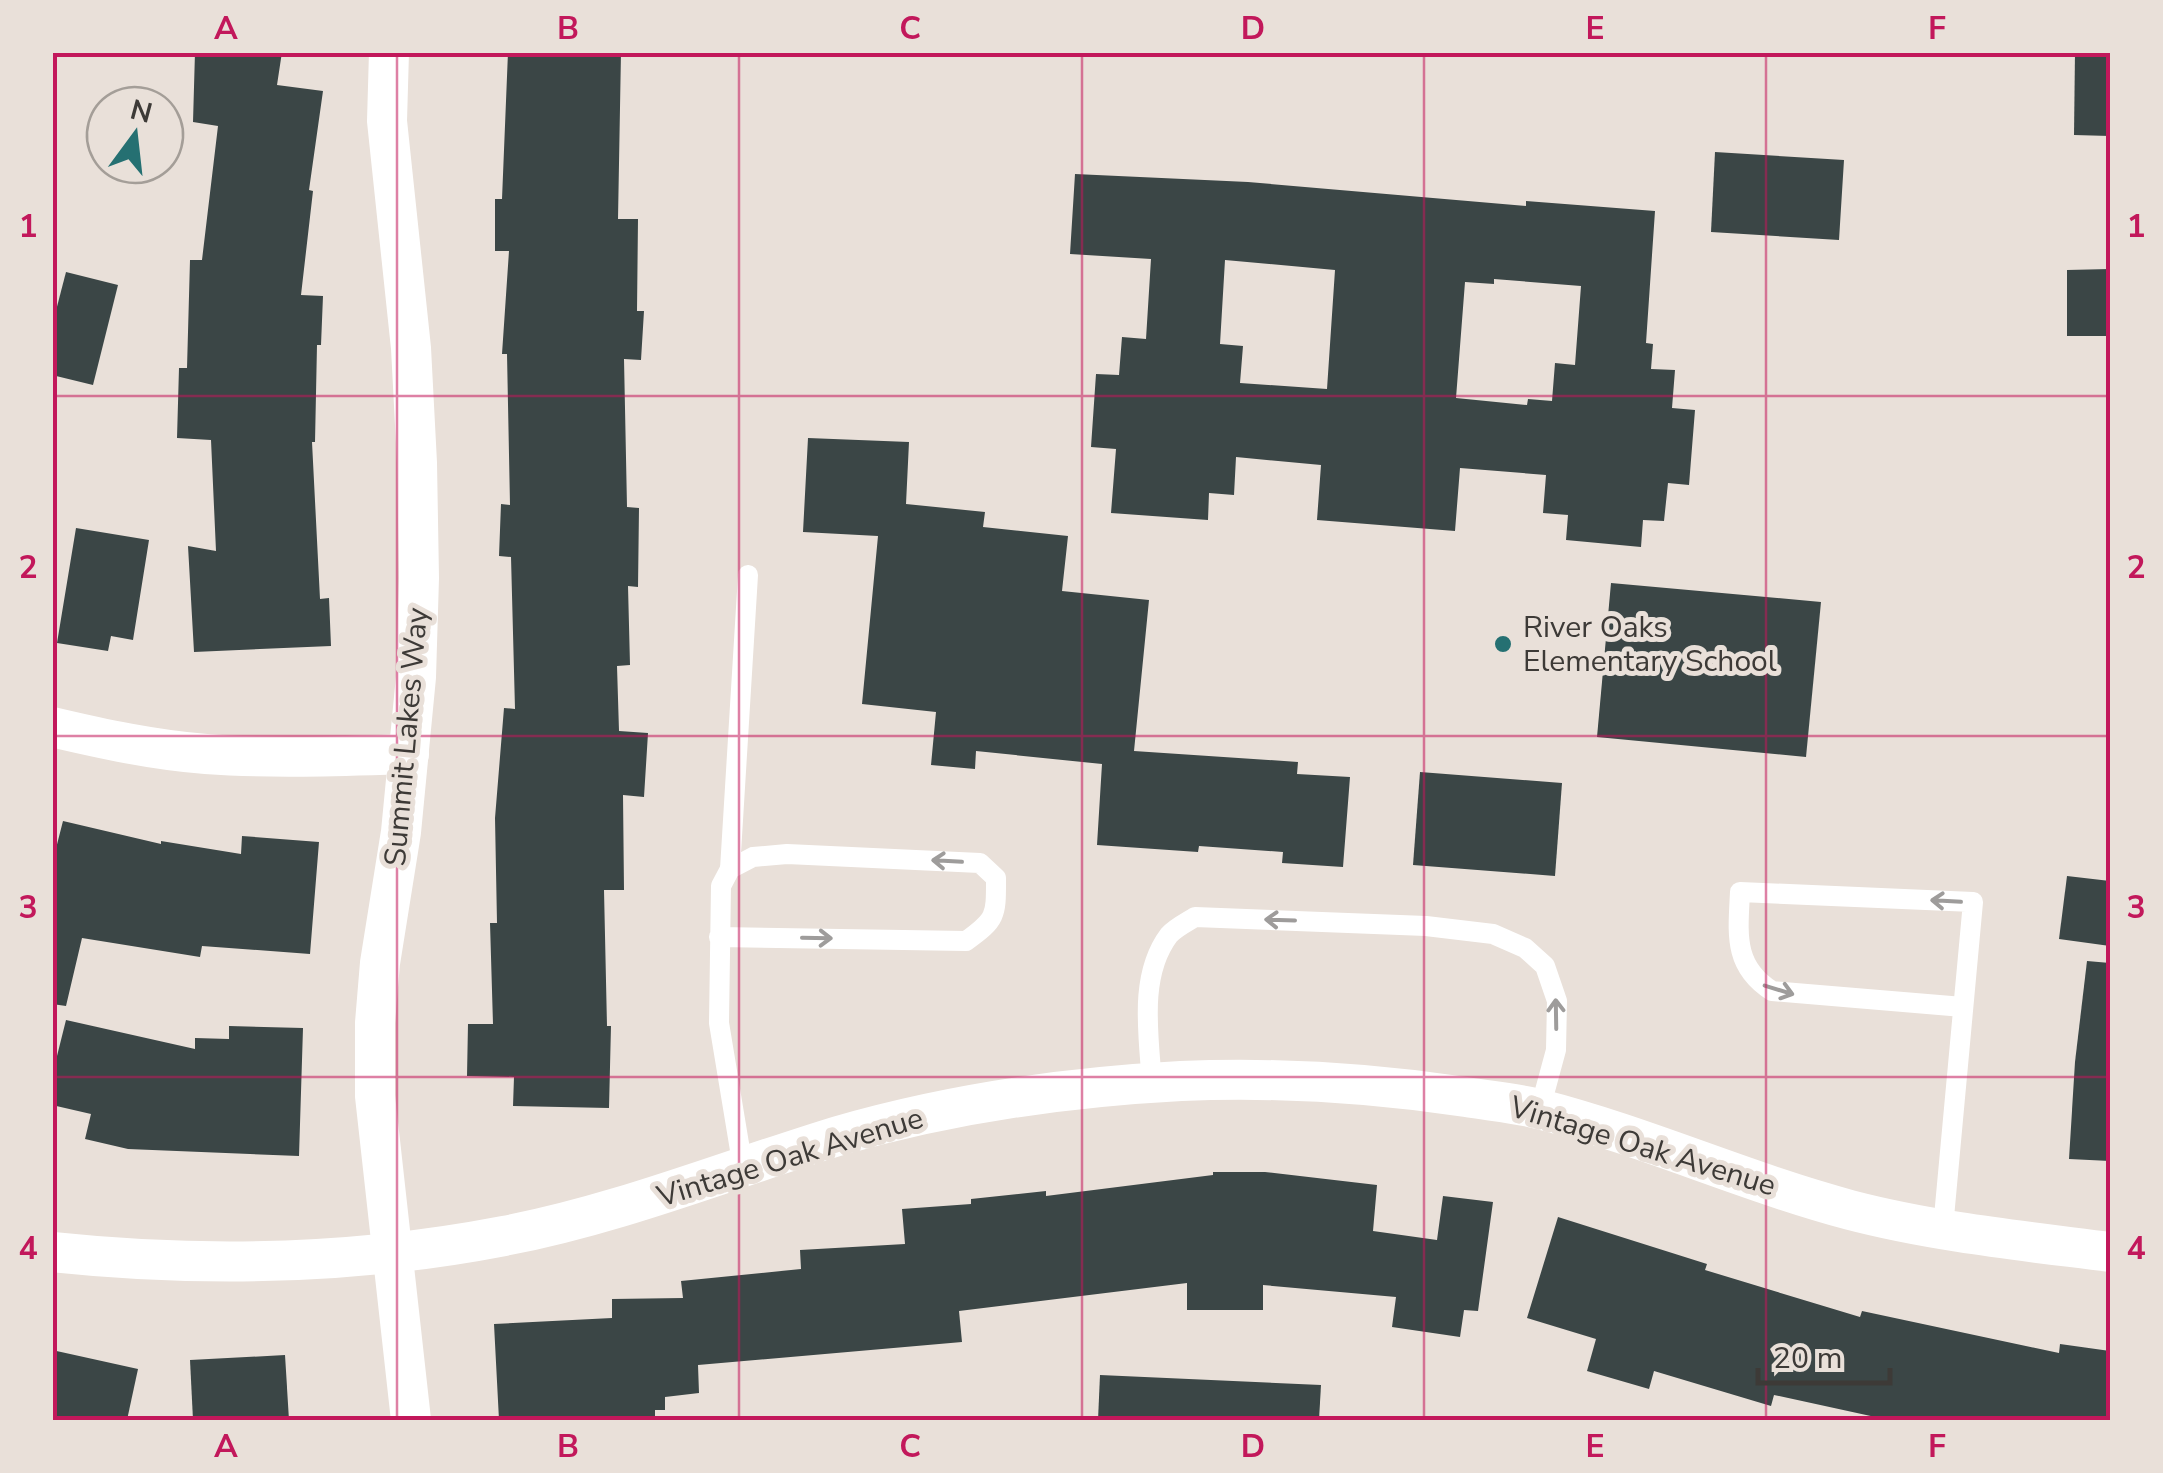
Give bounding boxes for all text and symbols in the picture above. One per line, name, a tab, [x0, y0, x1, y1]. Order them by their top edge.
text: A	[214, 7, 238, 50]
text: B	[557, 7, 579, 50]
text: C	[899, 7, 921, 50]
text: D	[1241, 7, 1265, 50]
text: E	[1585, 7, 1605, 50]
text: F	[1928, 7, 1946, 50]
north arrow	[85, 85, 185, 185]
text: N	[126, 91, 156, 133]
text: 1	[18, 205, 38, 248]
text: 1	[2126, 205, 2146, 248]
text: 2	[18, 546, 38, 589]
text: 2	[2126, 546, 2146, 589]
street label: Summit Lakes Way	[375, 606, 438, 868]
place label: River Oaks Elementary School	[1523, 607, 1777, 682]
marker: River Oaks Elementary School	[1492, 633, 1514, 655]
one-way arrow	[931, 852, 963, 871]
text: 3	[18, 886, 38, 929]
text: 3	[2126, 886, 2146, 929]
one-way arrow	[1931, 891, 1963, 910]
one-way arrow	[1265, 911, 1297, 930]
one-way arrow	[800, 929, 832, 948]
one-way arrow	[1762, 982, 1794, 1000]
one-way arrow	[1546, 998, 1565, 1030]
street label: Vintage Oak Avenue	[1504, 1086, 1781, 1206]
street label: Vintage Oak Avenue	[651, 1098, 928, 1218]
text: 4	[18, 1227, 38, 1270]
text: 4	[2126, 1227, 2146, 1270]
scale bar	[1758, 1323, 1890, 1385]
text: 20 m	[1773, 1338, 1842, 1379]
text: A	[214, 1425, 238, 1468]
text: B	[557, 1425, 579, 1468]
text: C	[899, 1425, 921, 1468]
text: D	[1241, 1425, 1265, 1468]
text: E	[1585, 1425, 1605, 1468]
text: F	[1928, 1425, 1946, 1468]

